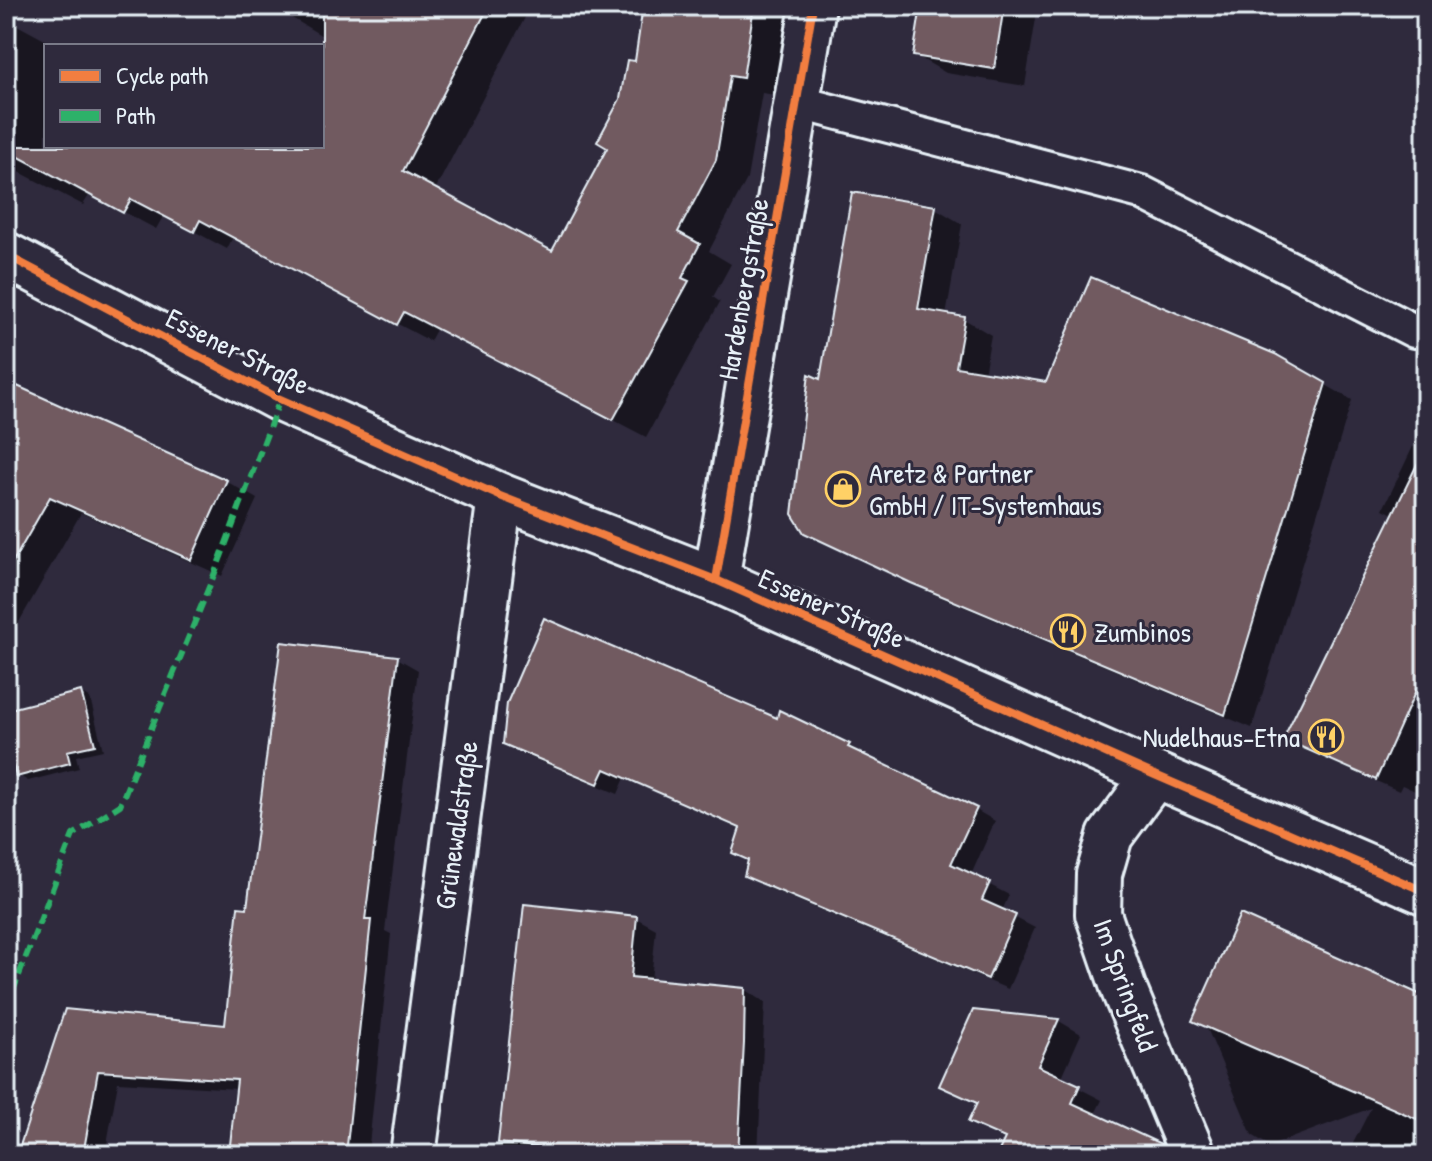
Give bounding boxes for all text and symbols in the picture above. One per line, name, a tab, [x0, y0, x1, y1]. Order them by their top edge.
legend	[44, 44, 324, 148]
text: Cycle path	[116, 59, 208, 91]
text: Path	[116, 99, 155, 131]
street label: Hardenbergstraße	[708, 195, 778, 383]
street label: Essener Straße	[160, 299, 316, 403]
place label: Aretz & Partner GmbH / IT-Systemhaus	[869, 454, 1102, 524]
shop icon: Aretz & Partner GmbH / IT-Systemhaus	[824, 470, 862, 508]
street label: Essener Straße	[753, 559, 911, 657]
restaurant icon: Zumbinos	[1049, 613, 1087, 651]
place label: Zumbinos	[1094, 613, 1191, 651]
place label: Nudelhaus-Etna	[1143, 718, 1300, 756]
restaurant icon: Nudelhaus-Etna	[1307, 718, 1345, 756]
street label: Grünewaldstraße	[425, 738, 487, 912]
street label: Im Springfeld	[1084, 913, 1168, 1057]

